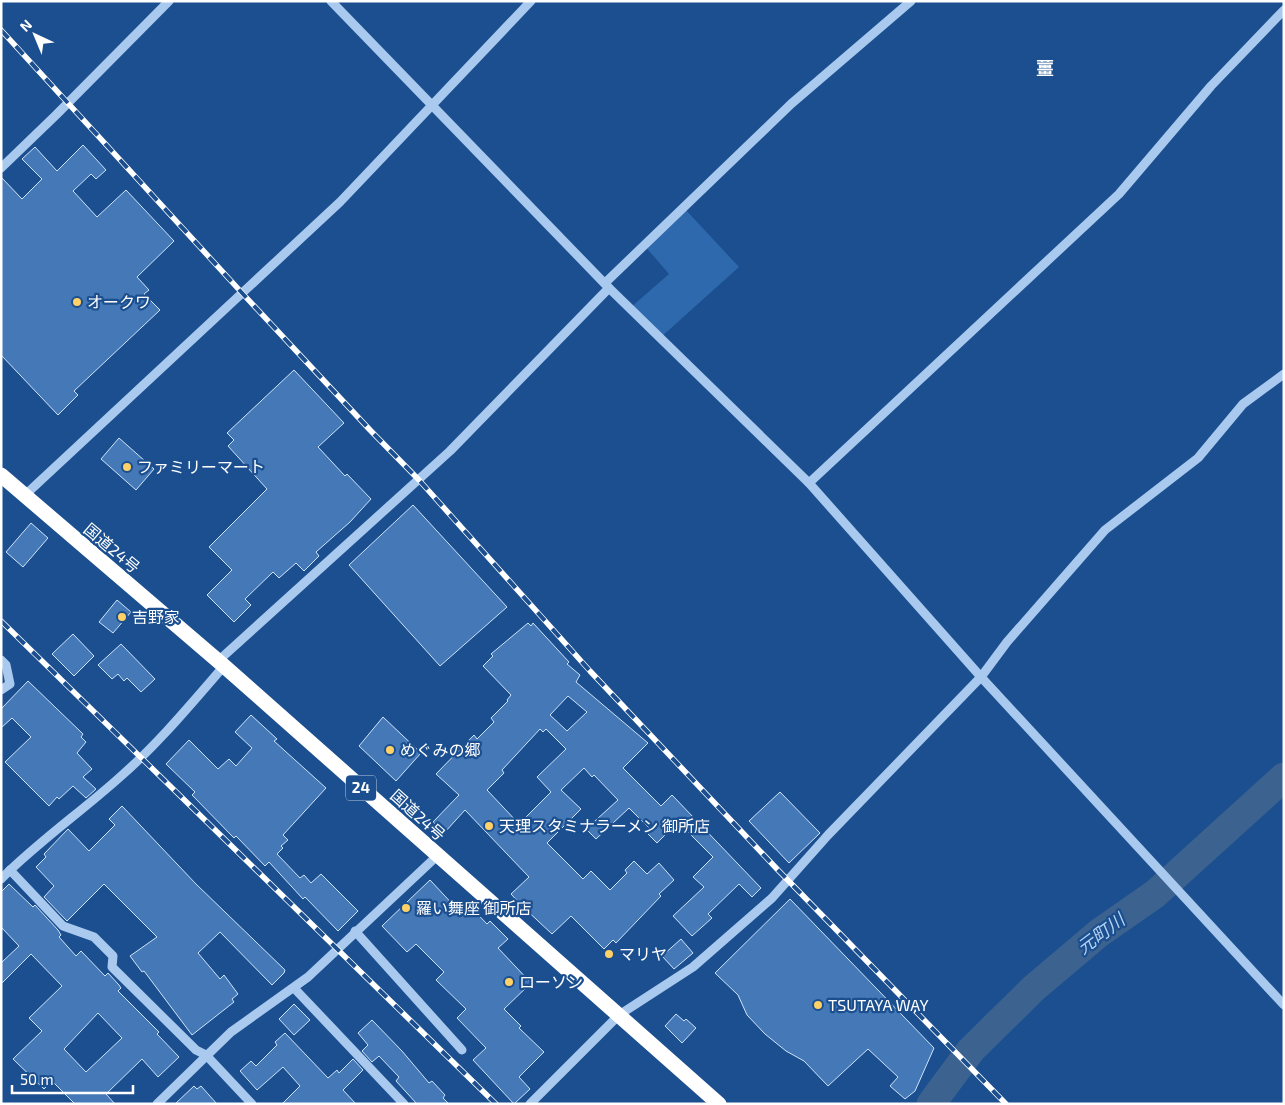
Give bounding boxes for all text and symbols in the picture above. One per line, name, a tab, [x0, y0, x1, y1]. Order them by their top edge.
north arrow	[10, 10, 60, 60]
text: N	[16, 16, 35, 35]
district label: 薑	[1036, 57, 1054, 79]
place label: オークワ	[87, 292, 151, 311]
marker: オークワ	[71, 296, 83, 308]
place label: ファミリーマート	[137, 457, 265, 476]
marker: ファミリーマート	[121, 461, 133, 473]
street label: 国道24号	[81, 519, 144, 576]
place label: 吉野家	[132, 607, 180, 626]
marker: 吉野家	[116, 611, 128, 623]
place label: めぐみの郷	[400, 740, 480, 759]
marker: めぐみの郷	[384, 744, 396, 756]
road number: 24	[346, 776, 376, 800]
street label: 国道24号	[387, 785, 450, 844]
place label: 天理スタミナラーメン 御所店	[499, 816, 710, 835]
marker: 天理スタミナラーメン 御所店	[483, 820, 495, 832]
place label: 羅い舞座 御所店	[416, 898, 532, 917]
marker: 羅い舞座 御所店	[400, 902, 412, 914]
water label: 元町川	[1072, 907, 1130, 958]
place label: マリヤ	[619, 944, 667, 963]
marker: マリヤ	[603, 948, 615, 960]
place label: ローソン	[519, 972, 583, 991]
marker: ローソン	[503, 976, 515, 988]
place label: TSUTAYA WAY	[828, 995, 929, 1014]
marker: TSUTAYA WAY	[812, 999, 824, 1011]
scale bar	[12, 1062, 134, 1094]
text: 50 m	[20, 1070, 54, 1088]

